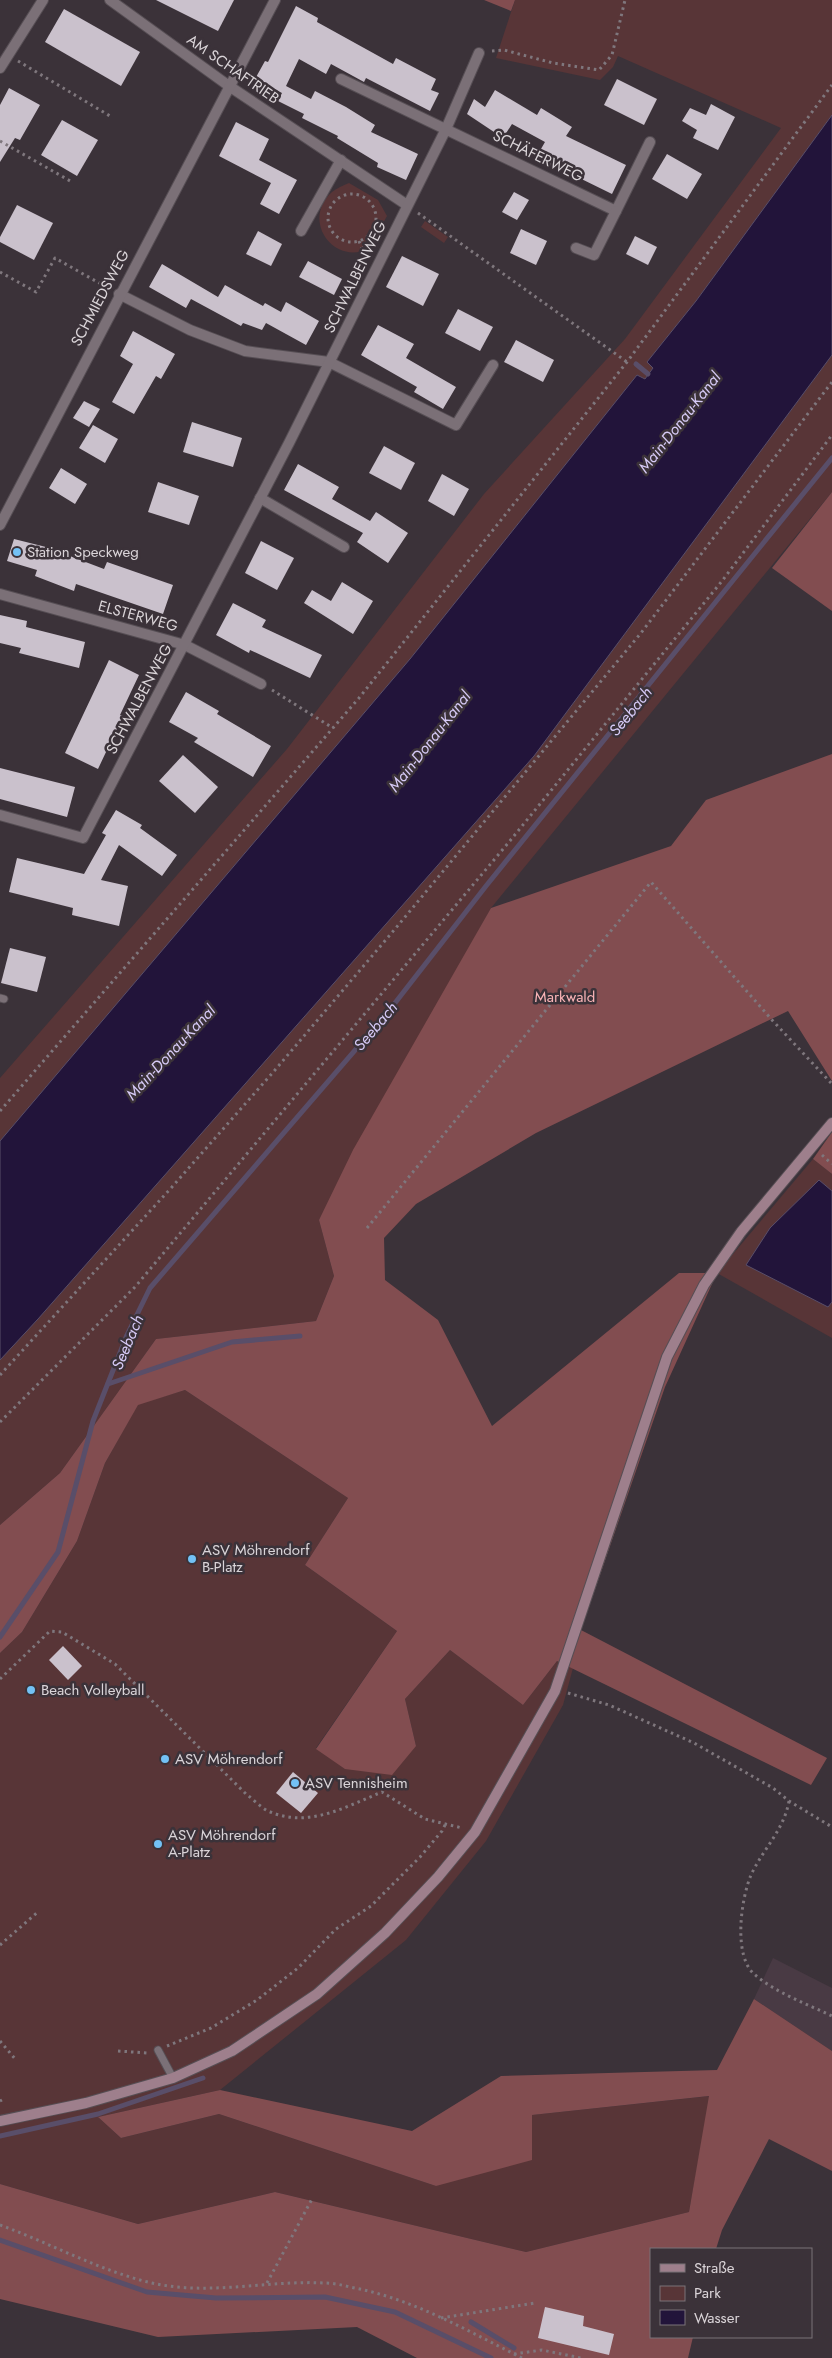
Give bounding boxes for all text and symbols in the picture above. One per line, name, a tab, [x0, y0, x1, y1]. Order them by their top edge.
street label: AM SCHAFTRIEB	[182, 29, 284, 109]
street label: SCHÄFERWEG	[489, 125, 587, 187]
street label: SCHWALBENWEG	[318, 217, 392, 337]
street label: SCHMIEDSWEG	[65, 246, 135, 350]
water label: Main-Donau-Kanal	[633, 366, 727, 478]
place label: Station Speckweg	[27, 541, 139, 563]
marker: Station Speckweg	[11, 546, 23, 558]
street label: ELSTERWEG	[96, 595, 180, 637]
street label: SCHWALBENWEG	[101, 640, 177, 758]
water label: Seebach	[603, 682, 658, 741]
water label: Main-Donau-Kanal	[383, 685, 477, 797]
park label: Markwald	[535, 986, 595, 1008]
water label: Seebach	[348, 997, 403, 1056]
water label: Main-Donau-Kanal	[120, 999, 222, 1105]
water label: Seebach	[106, 1311, 149, 1373]
place label: ASV Möhrendorf B-Platz	[202, 1539, 310, 1578]
marker: ASV Möhrendorf B-Platz	[186, 1553, 198, 1565]
place label: Beach Volleyball	[41, 1679, 144, 1701]
marker: Beach Volleyball	[25, 1684, 37, 1696]
place label: ASV Möhrendorf	[175, 1748, 283, 1770]
marker: ASV Möhrendorf	[159, 1753, 171, 1765]
place label: ASV Tennisheim	[305, 1772, 408, 1794]
marker: ASV Tennisheim	[289, 1777, 301, 1789]
place label: ASV Möhrendorf A-Platz	[168, 1824, 276, 1863]
marker: ASV Möhrendorf A-Platz	[152, 1838, 164, 1850]
legend	[650, 2248, 812, 2338]
text: Straße	[694, 2257, 735, 2279]
text: Park	[694, 2282, 721, 2304]
text: Wasser	[694, 2307, 740, 2329]

